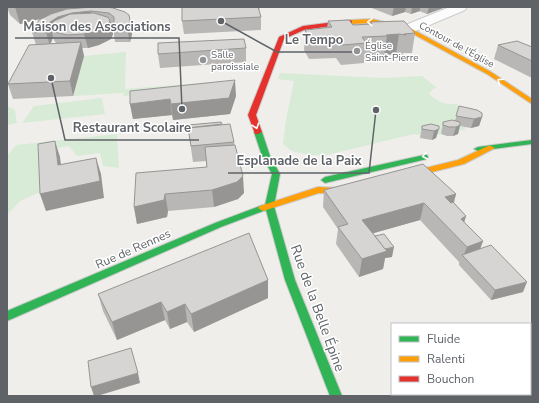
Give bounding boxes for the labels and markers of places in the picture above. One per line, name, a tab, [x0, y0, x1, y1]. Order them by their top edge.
callout: Maison des Associations	[15, 13, 179, 38]
callout: Le Tempo	[277, 27, 352, 52]
place label: Église Saint-Pierre	[365, 39, 418, 65]
marker: Église Saint-Pierre	[352, 46, 362, 56]
place label: Salle paroissiale	[211, 48, 259, 74]
marker: Salle paroissiale	[198, 55, 208, 65]
callout: Restaurant Scolaire	[65, 115, 199, 140]
callout: Esplanade de la Paix	[228, 148, 369, 173]

